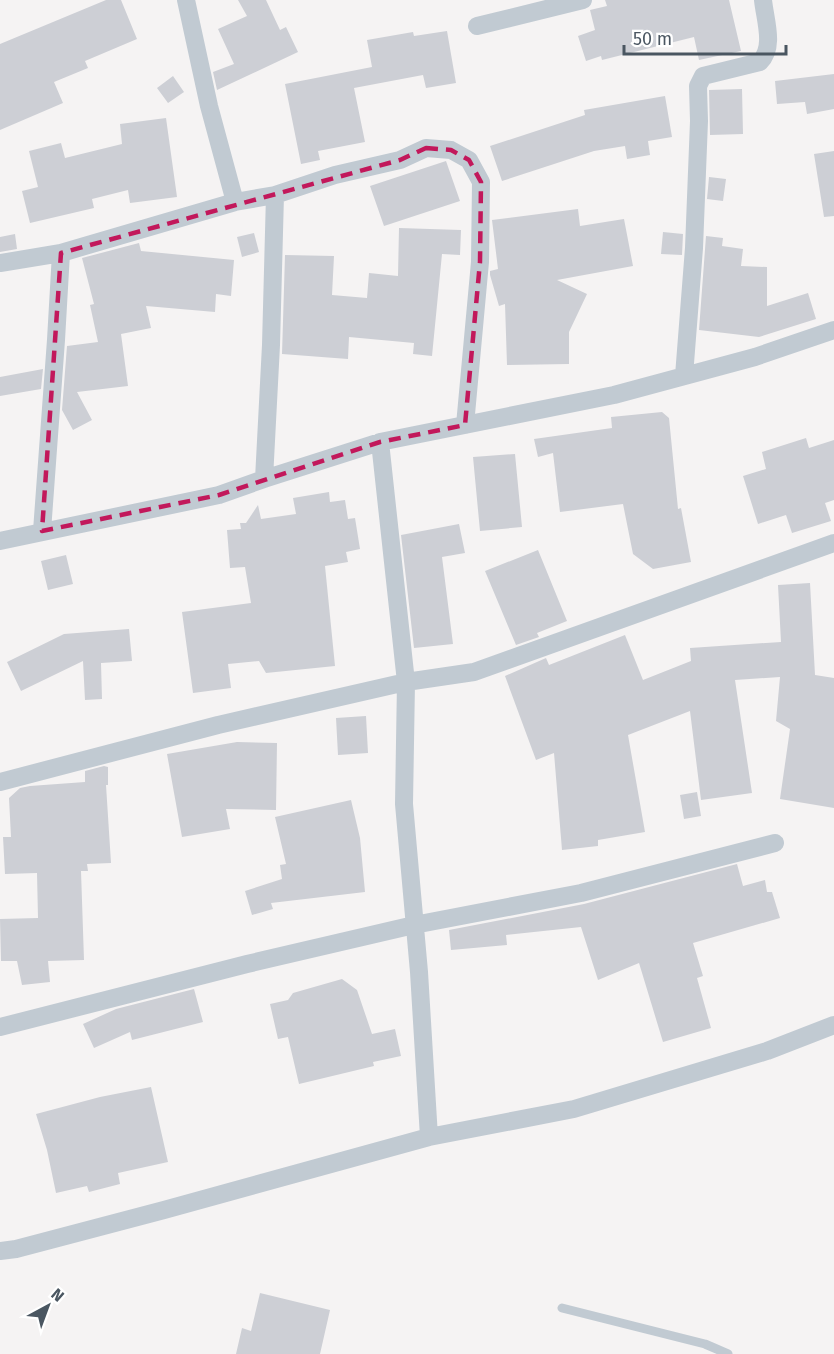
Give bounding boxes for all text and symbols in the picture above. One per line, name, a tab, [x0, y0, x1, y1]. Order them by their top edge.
scale bar	[624, 18, 786, 56]
text: 50 m	[633, 28, 672, 50]
north arrow	[18, 1276, 78, 1336]
text: N	[47, 1284, 68, 1306]

